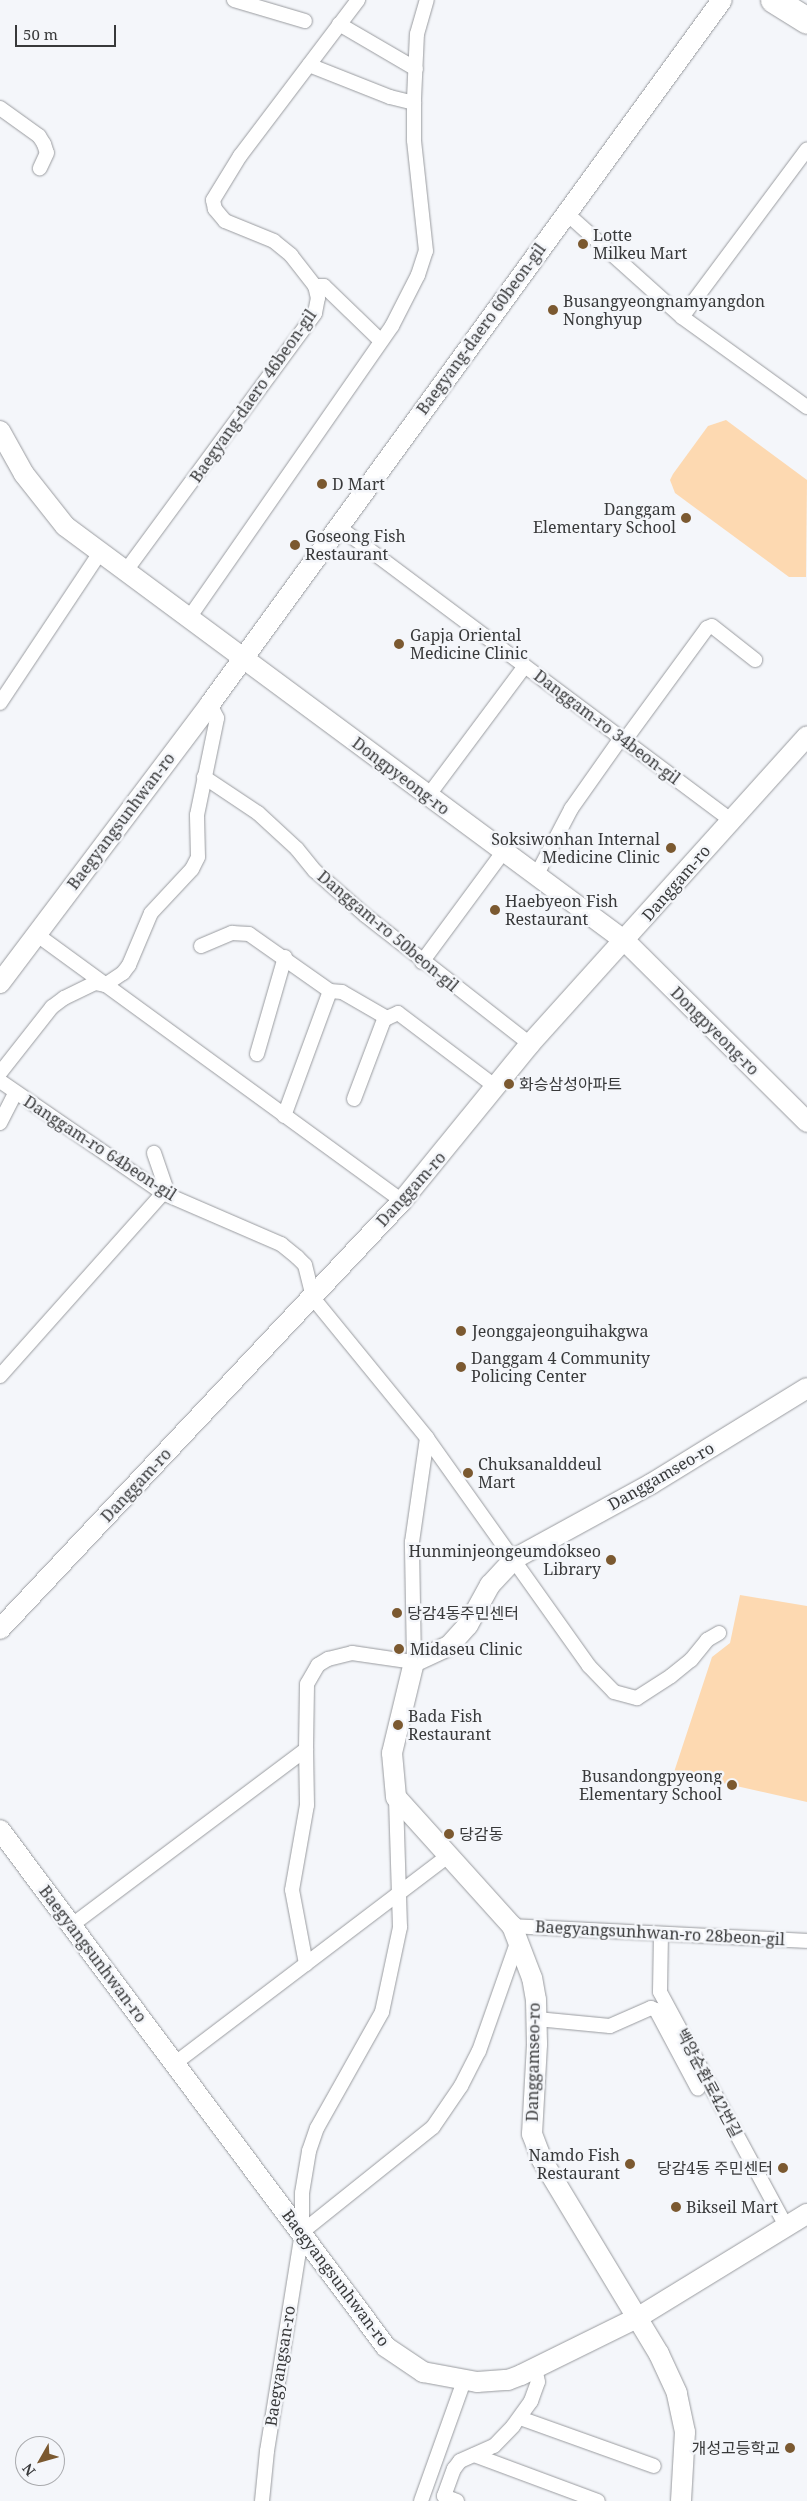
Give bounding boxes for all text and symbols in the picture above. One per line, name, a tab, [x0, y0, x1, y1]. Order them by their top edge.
scale bar	[18, 15, 119, 47]
text: 50 m	[23, 24, 58, 44]
place label: Lotte Milkeu Mart	[593, 225, 687, 263]
marker: Lotte Milkeu Mart	[577, 238, 589, 250]
street label: Baegyang-daero 60beon-gil	[413, 240, 549, 418]
place label: Busangyeongnamyangdon Nonghyup	[563, 291, 765, 329]
marker: Busangyeongnamyangdon Nonghyup	[547, 304, 559, 316]
street label: Baegyang-daero 46beon-gil	[186, 306, 320, 486]
place label: D Mart	[332, 474, 385, 494]
marker: D Mart	[316, 478, 328, 490]
place label: Danggam Elementary School	[533, 499, 676, 537]
marker: Danggam Elementary School	[680, 512, 692, 524]
place label: Goseong Fish Restaurant	[305, 526, 406, 564]
marker: Goseong Fish Restaurant	[289, 539, 301, 551]
place label: Gapja Oriental Medicine Clinic	[410, 625, 528, 663]
marker: Gapja Oriental Medicine Clinic	[392, 637, 406, 651]
street label: Danggam-ro 34beon-gil	[530, 666, 684, 788]
street label: Dongpyeong-ro	[349, 733, 453, 819]
street label: Baegyangsunhwan-ro	[63, 749, 179, 893]
place label: Soksiwonhan Internal Medicine Clinic	[491, 829, 660, 867]
street label: Danggam-ro	[638, 841, 714, 925]
marker: Soksiwonhan Internal Medicine Clinic	[664, 841, 678, 855]
street label: Danggam-ro 50beon-gil	[314, 867, 462, 995]
place label: Haebyeon Fish Restaurant	[505, 891, 618, 929]
marker: Haebyeon Fish Restaurant	[489, 904, 501, 916]
street label: Dongpyeong-ro	[667, 983, 763, 1079]
place label: 화승삼성아파트	[519, 1074, 622, 1094]
marker: 화승삼성아파트	[503, 1078, 515, 1090]
street label: Danggam-ro 64beon-gil	[20, 1092, 180, 1204]
street label: Danggam-ro	[372, 1148, 450, 1230]
place label: Jeonggajeonguihakgwa	[472, 1321, 648, 1341]
marker: Jeonggajeonguihakgwa	[454, 1324, 468, 1338]
place label: Danggam 4 Community Policing Center	[471, 1348, 650, 1386]
marker: Danggam 4 Community Policing Center	[455, 1361, 467, 1373]
street label: Danggamseo-ro	[605, 1438, 717, 1514]
street label: Danggam-ro	[97, 1444, 175, 1526]
place label: Chuksanalddeul Mart	[478, 1454, 601, 1492]
marker: Chuksanalddeul Mart	[462, 1467, 474, 1479]
place label: Hunminjeongeumdokseo Library	[408, 1541, 601, 1579]
marker: Hunminjeongeumdokseo Library	[605, 1554, 617, 1566]
place label: 당감4동주민센터	[407, 1603, 519, 1623]
marker: 당감4동주민센터	[391, 1607, 403, 1619]
place label: Midaseu Clinic	[410, 1639, 522, 1659]
marker: Midaseu Clinic	[392, 1642, 406, 1656]
place label: Bada Fish Restaurant	[408, 1706, 491, 1744]
marker: Bada Fish Restaurant	[392, 1719, 404, 1731]
place label: Busandongpyeong Elementary School	[579, 1766, 722, 1804]
marker: Busandongpyeong Elementary School	[726, 1779, 738, 1791]
place label: 당감동	[459, 1824, 503, 1844]
marker: 당감동	[443, 1828, 455, 1840]
street label: Baegyangsunhwan-ro	[35, 1882, 151, 2026]
street label: Baegyangsunhwan-ro 28beon-gil	[535, 1917, 785, 1949]
street label: Danggamseo-ro	[522, 2002, 544, 2122]
street label: 백양순환로42번길	[672, 2025, 746, 2141]
place label: Namdo Fish Restaurant	[529, 2145, 620, 2183]
marker: Namdo Fish Restaurant	[624, 2158, 636, 2170]
place label: 당감4동 주민센터	[657, 2158, 773, 2178]
marker: 당감4동 주민센터	[777, 2162, 789, 2174]
place label: Bikseil Mart	[686, 2197, 778, 2217]
marker: Bikseil Mart	[670, 2201, 682, 2213]
street label: Baegyangsunhwan-ro	[278, 2206, 394, 2350]
street label: Baegyangsan-ro	[261, 2304, 299, 2428]
north arrow	[15, 2436, 65, 2486]
place label: 개성고등학교	[692, 2438, 780, 2458]
marker: 개성고등학교	[784, 2442, 796, 2454]
text: N	[18, 2460, 39, 2480]

